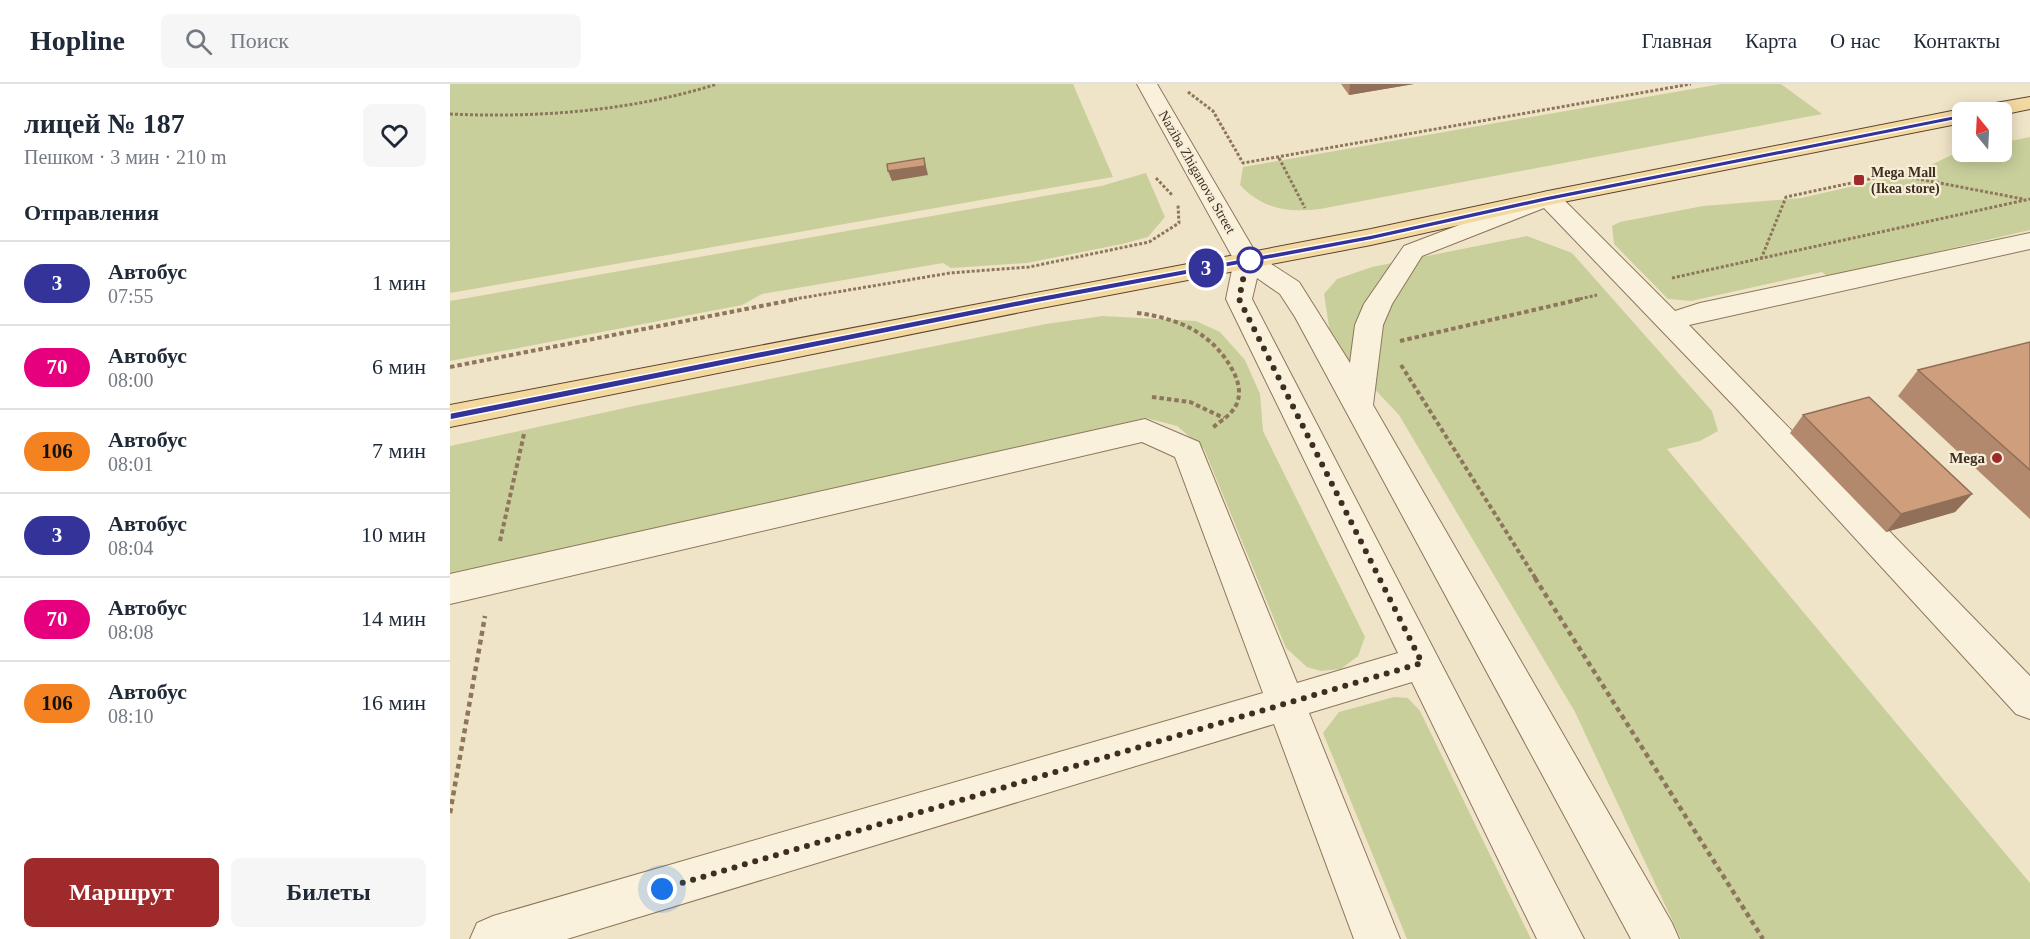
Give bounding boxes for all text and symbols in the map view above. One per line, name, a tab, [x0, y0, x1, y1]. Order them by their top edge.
search box	[161, 14, 581, 68]
text: Hopline	[30, 25, 125, 56]
icon: search	[182, 25, 215, 58]
text: Поиск	[230, 28, 289, 53]
text: Главная	[1642, 29, 1712, 53]
text: Карта	[1745, 29, 1797, 53]
text: О нас	[1830, 29, 1880, 53]
text: Контакты	[1913, 29, 2000, 53]
north arrow	[1952, 102, 2012, 162]
map controls	[1952, 102, 2012, 162]
button: heart	[363, 104, 426, 167]
text: лицей № 187	[24, 108, 185, 139]
street label: Naziba Zhiganova Street	[1156, 108, 1238, 236]
text: Пешком · 3 мин · 210 m	[24, 146, 227, 168]
place label: Mega Mall (Ikea store)	[1871, 165, 1940, 197]
marker: Mega Mall (Ikea store)	[1852, 173, 1866, 187]
text: Отправления	[24, 200, 159, 225]
unlabelled marker	[1237, 247, 1263, 273]
line badge: 3	[1186, 248, 1226, 288]
text: 3	[1201, 256, 1211, 280]
text: Автобус	[108, 259, 187, 284]
text: 1 мин	[372, 270, 426, 295]
text: 3	[52, 271, 62, 295]
text: 07:55	[108, 285, 154, 307]
text: Автобус	[108, 343, 187, 368]
text: 6 мин	[372, 354, 426, 379]
text: 70	[47, 355, 68, 379]
text: 08:00	[108, 369, 154, 391]
text: Автобус	[108, 427, 187, 452]
text: 7 мин	[372, 438, 426, 463]
text: 106	[41, 439, 73, 463]
place label: Mega	[1949, 450, 1985, 466]
marker: Mega	[1990, 451, 2004, 465]
text: 08:01	[108, 453, 154, 475]
text: Автобус	[108, 511, 187, 536]
text: 10 мин	[361, 522, 426, 547]
text: 3	[52, 523, 62, 547]
text: 08:04	[108, 537, 154, 559]
text: Автобус	[108, 595, 187, 620]
text: 14 мин	[361, 606, 426, 631]
text: 70	[47, 607, 68, 631]
text: 08:08	[108, 621, 154, 643]
text: Автобус	[108, 679, 187, 704]
text: 16 мин	[361, 690, 426, 715]
text: 106	[41, 691, 73, 715]
text: 08:10	[108, 705, 154, 727]
button: Маршрут	[24, 858, 219, 927]
button: Билеты	[231, 858, 426, 927]
your location	[647, 874, 677, 904]

